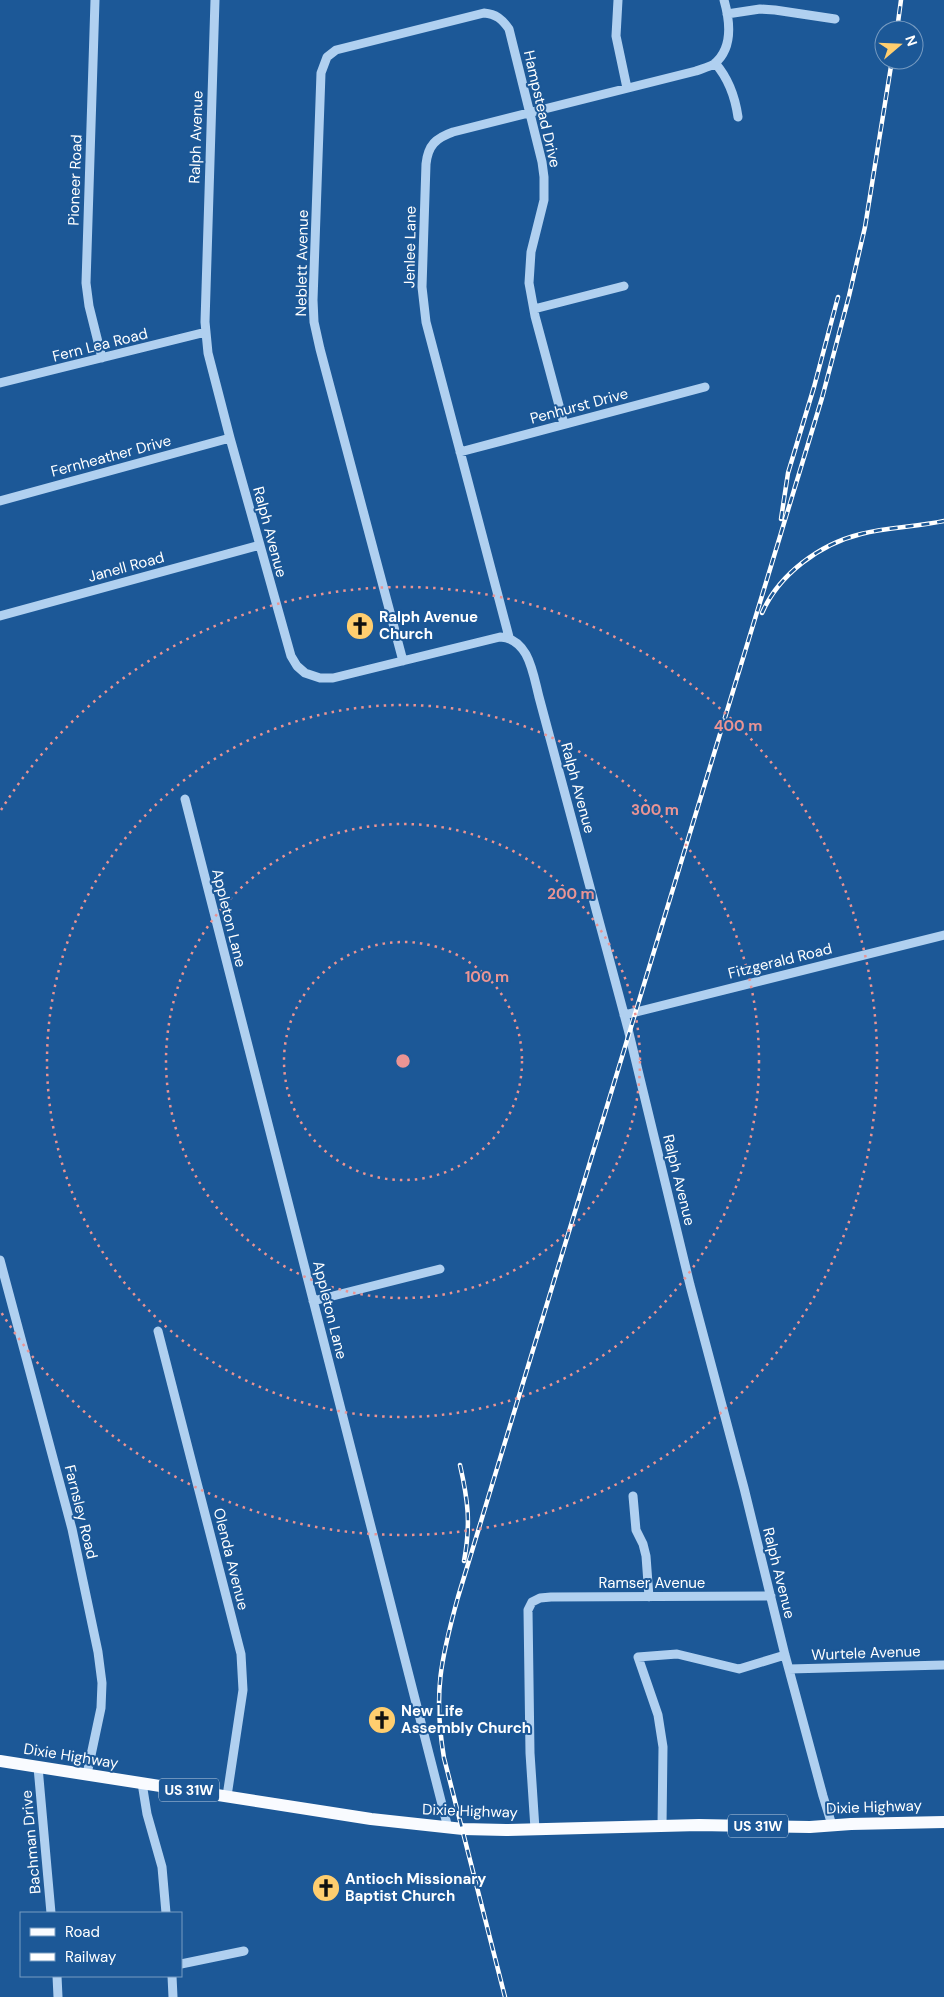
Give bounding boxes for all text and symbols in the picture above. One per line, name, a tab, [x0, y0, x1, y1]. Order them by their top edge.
north arrow	[874, 20, 924, 70]
text: N	[901, 33, 921, 49]
street label: Hampstead Drive	[519, 48, 565, 170]
street label: Ralph Avenue	[184, 90, 208, 184]
street label: Pioneer Road	[63, 134, 87, 226]
street label: Jenlee Lane	[399, 206, 421, 288]
street label: Neblett Avenue	[291, 210, 313, 316]
street label: Fern Lea Road	[50, 323, 150, 367]
street label: Penhurst Drive	[528, 383, 630, 429]
street label: Fernheather Drive	[49, 430, 173, 482]
street label: Ralph Avenue	[248, 484, 292, 580]
street label: Janell Road	[86, 547, 166, 587]
place label: Ralph Avenue Church	[379, 607, 478, 644]
church icon: Ralph Avenue Church	[345, 611, 375, 641]
text: 400 m	[714, 716, 762, 736]
street label: Ralph Avenue	[556, 740, 600, 836]
text: 300 m	[631, 800, 679, 820]
street label: Appleton Lane	[207, 867, 251, 969]
text: 200 m	[547, 884, 595, 904]
street label: Fitzgerald Road	[726, 938, 834, 984]
text: 100 m	[465, 967, 509, 987]
centre of rings	[394, 1052, 412, 1070]
street label: Ralph Avenue	[658, 1132, 700, 1228]
street label: Appleton Lane	[308, 1259, 352, 1361]
street label: Farnsley Road	[60, 1463, 102, 1561]
street label: Olenda Avenue	[209, 1506, 253, 1612]
street label: Ralph Avenue	[758, 1525, 800, 1621]
street label: Ramser Avenue	[599, 1573, 705, 1593]
street label: Wurtele Avenue	[811, 1641, 921, 1665]
place label: New Life Assembly Church	[401, 1701, 531, 1738]
church icon: New Life Assembly Church	[367, 1705, 397, 1735]
street label: Dixie Highway	[22, 1739, 120, 1773]
road number: US 31W	[159, 1778, 219, 1802]
street label: Bachman Drive	[17, 1789, 45, 1895]
street label: Dixie Highway	[826, 1795, 923, 1819]
street label: Dixie Highway	[422, 1799, 519, 1823]
road number: US 31W	[728, 1814, 788, 1838]
place label: Antioch Missionary Baptist Church	[345, 1869, 486, 1906]
church icon: Antioch Missionary Baptist Church	[311, 1873, 341, 1903]
legend	[20, 1912, 182, 1977]
text: Road	[65, 1922, 100, 1942]
text: Railway	[65, 1947, 117, 1967]

